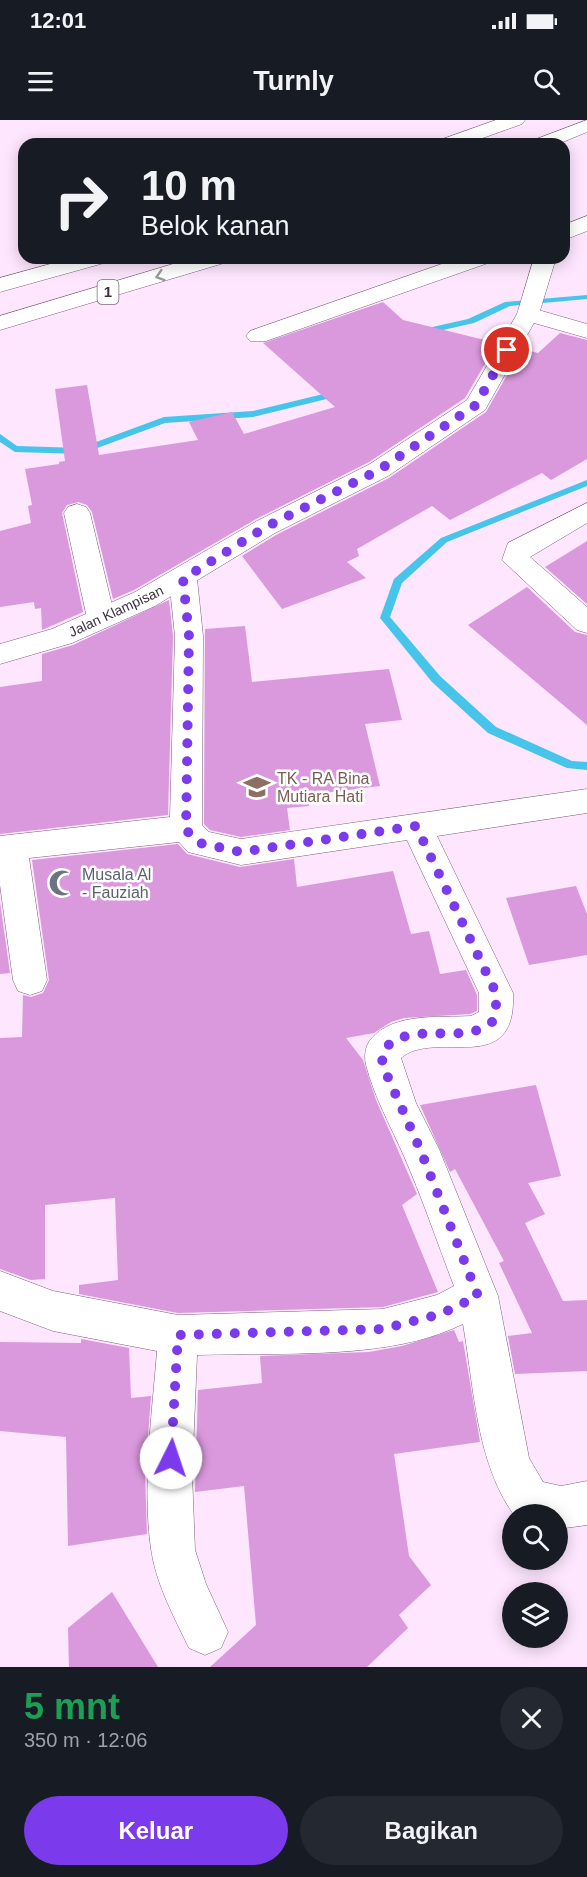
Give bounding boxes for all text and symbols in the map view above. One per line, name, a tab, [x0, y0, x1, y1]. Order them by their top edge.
text: 12:01	[30, 8, 86, 33]
icon: menu	[24, 65, 57, 98]
icon: search	[530, 65, 563, 98]
text: Turnly	[253, 66, 334, 96]
icon: right	[42, 162, 120, 240]
text: 10 m	[141, 162, 237, 209]
text: Belok kanan	[141, 211, 290, 241]
one-way arrow	[155, 268, 166, 281]
road number: 1	[98, 280, 118, 304]
pin	[481, 324, 532, 375]
icon: arrive	[490, 333, 523, 366]
street label: Jalan Klampisan	[66, 582, 166, 640]
place label: TK - RA Bina Mutiara Hati	[277, 770, 370, 805]
school or university icon: TK - RA Bina Mutiara Hati	[242, 772, 272, 802]
place label: Musala Al - Fauziah	[82, 866, 151, 901]
mosque icon: Musala Al - Fauziah	[47, 868, 77, 898]
position arrow	[139, 1426, 203, 1490]
map controls	[502, 1504, 568, 1648]
button: search	[502, 1504, 568, 1570]
button: layers	[502, 1582, 568, 1648]
text: 5 mnt	[24, 1686, 120, 1727]
button: close	[500, 1687, 563, 1750]
text: 350 m · 12:06	[24, 1729, 147, 1751]
button: Keluar	[24, 1796, 288, 1865]
button: Bagikan	[300, 1796, 563, 1865]

